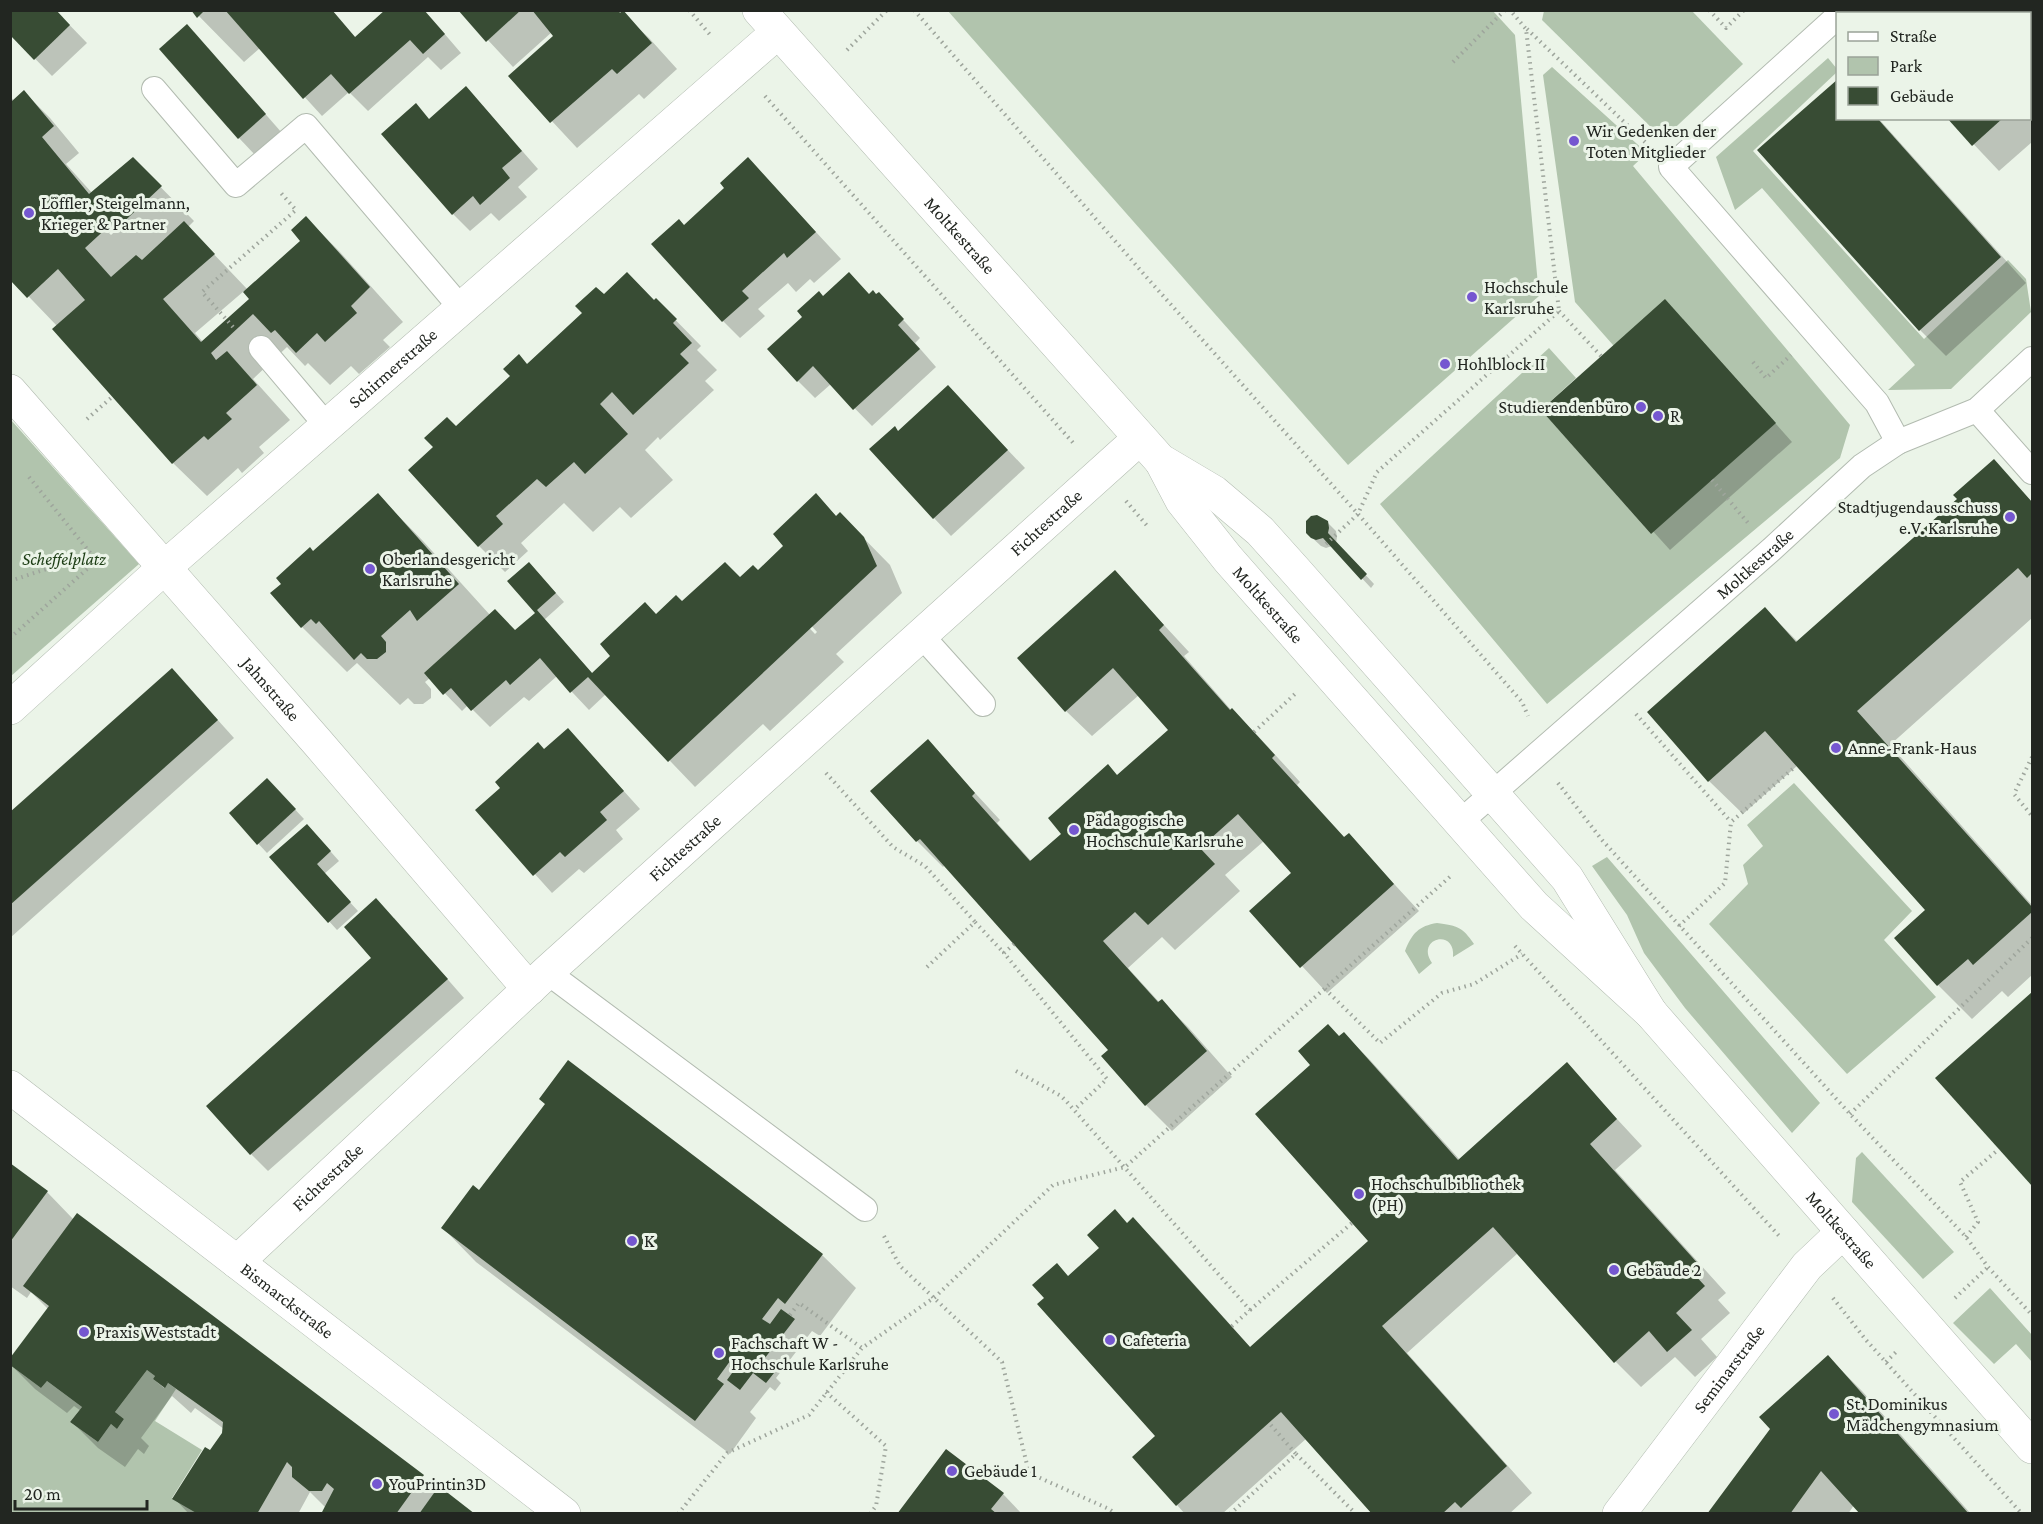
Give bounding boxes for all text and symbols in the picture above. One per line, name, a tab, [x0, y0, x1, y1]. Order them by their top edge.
legend	[1836, 12, 2031, 120]
text: Straße	[1890, 26, 1937, 46]
text: Park	[1890, 56, 1922, 76]
text: Gebäude	[1890, 86, 1954, 106]
place label: Wir Gedenken der Toten Mitglieder	[1586, 121, 1717, 162]
marker: Wir Gedenken der Toten Mitglieder	[1567, 134, 1581, 148]
place label: Löffler, Steigelmann, Krieger & Partner	[41, 193, 190, 234]
street label: Moltkestraße	[920, 193, 999, 278]
marker: Löffler, Steigelmann, Krieger & Partner	[22, 206, 36, 220]
place label: Hochschule Karlsruhe	[1484, 277, 1568, 318]
marker: Hochschule Karlsruhe	[1465, 290, 1479, 304]
street label: Schirmerstraße	[345, 324, 441, 412]
place label: Hohlblock II	[1457, 354, 1545, 374]
marker: Hohlblock II	[1438, 357, 1452, 371]
place label: Studierendenbüro	[1499, 397, 1629, 417]
marker: Studierendenbüro	[1634, 400, 1648, 414]
place label: R	[1670, 406, 1681, 426]
marker: R	[1651, 409, 1665, 423]
street label: Fichtestraße	[1006, 485, 1086, 560]
place label: Stadtjugendausschuss e.V. Karlsruhe	[1838, 497, 1998, 538]
marker: Stadtjugendausschuss e.V. Karlsruhe	[2003, 510, 2017, 524]
street label: Moltkestraße	[1712, 524, 1798, 603]
park label: Scheffelplatz	[22, 549, 106, 569]
place label: Oberlandesgericht Karlsruhe	[382, 549, 516, 590]
marker: Oberlandesgericht Karlsruhe	[363, 562, 377, 576]
street label: Moltkestraße	[1229, 562, 1308, 647]
street label: Jahnstraße	[236, 651, 304, 725]
place label: Anne-Frank-Haus	[1848, 738, 1977, 758]
marker: Anne-Frank-Haus	[1829, 741, 1843, 755]
street label: Fichtestraße	[645, 810, 725, 885]
place label: Pädagogische Hochschule Karlsruhe	[1086, 810, 1244, 851]
marker: Pädagogische Hochschule Karlsruhe	[1067, 823, 1081, 837]
street label: Fichtestraße	[288, 1139, 367, 1215]
place label: Hochschulbibliothek (PH)	[1371, 1174, 1521, 1216]
marker: Hochschulbibliothek (PH)	[1352, 1187, 1366, 1201]
street label: Moltkestraße	[1802, 1187, 1881, 1273]
place label: K	[644, 1231, 655, 1251]
marker: K	[625, 1234, 639, 1248]
street label: Bismarckstraße	[237, 1259, 338, 1343]
place label: Gebäude 2	[1626, 1260, 1702, 1280]
marker: Gebäude 2	[1607, 1263, 1621, 1277]
street label: Seminarstraße	[1689, 1321, 1769, 1417]
place label: Praxis Weststadt	[96, 1322, 217, 1342]
marker: Praxis Weststadt	[77, 1325, 91, 1339]
place label: Cafeteria	[1122, 1330, 1187, 1350]
place label: Fachschaft W - Hochschule Karlsruhe	[731, 1333, 889, 1374]
marker: Cafeteria	[1103, 1333, 1117, 1347]
marker: Fachschaft W - Hochschule Karlsruhe	[712, 1346, 726, 1360]
place label: St. Dominikus Mädchengymnasium	[1846, 1394, 1999, 1435]
marker: St. Dominikus Mädchengymnasium	[1827, 1407, 1841, 1421]
place label: Gebäude 1	[964, 1461, 1037, 1481]
marker: Gebäude 1	[945, 1464, 959, 1478]
scale bar	[15, 1473, 147, 1511]
place label: YouPrintin3D	[389, 1474, 486, 1494]
marker: YouPrintin3D	[370, 1477, 384, 1491]
text: 20 m	[24, 1484, 61, 1504]

